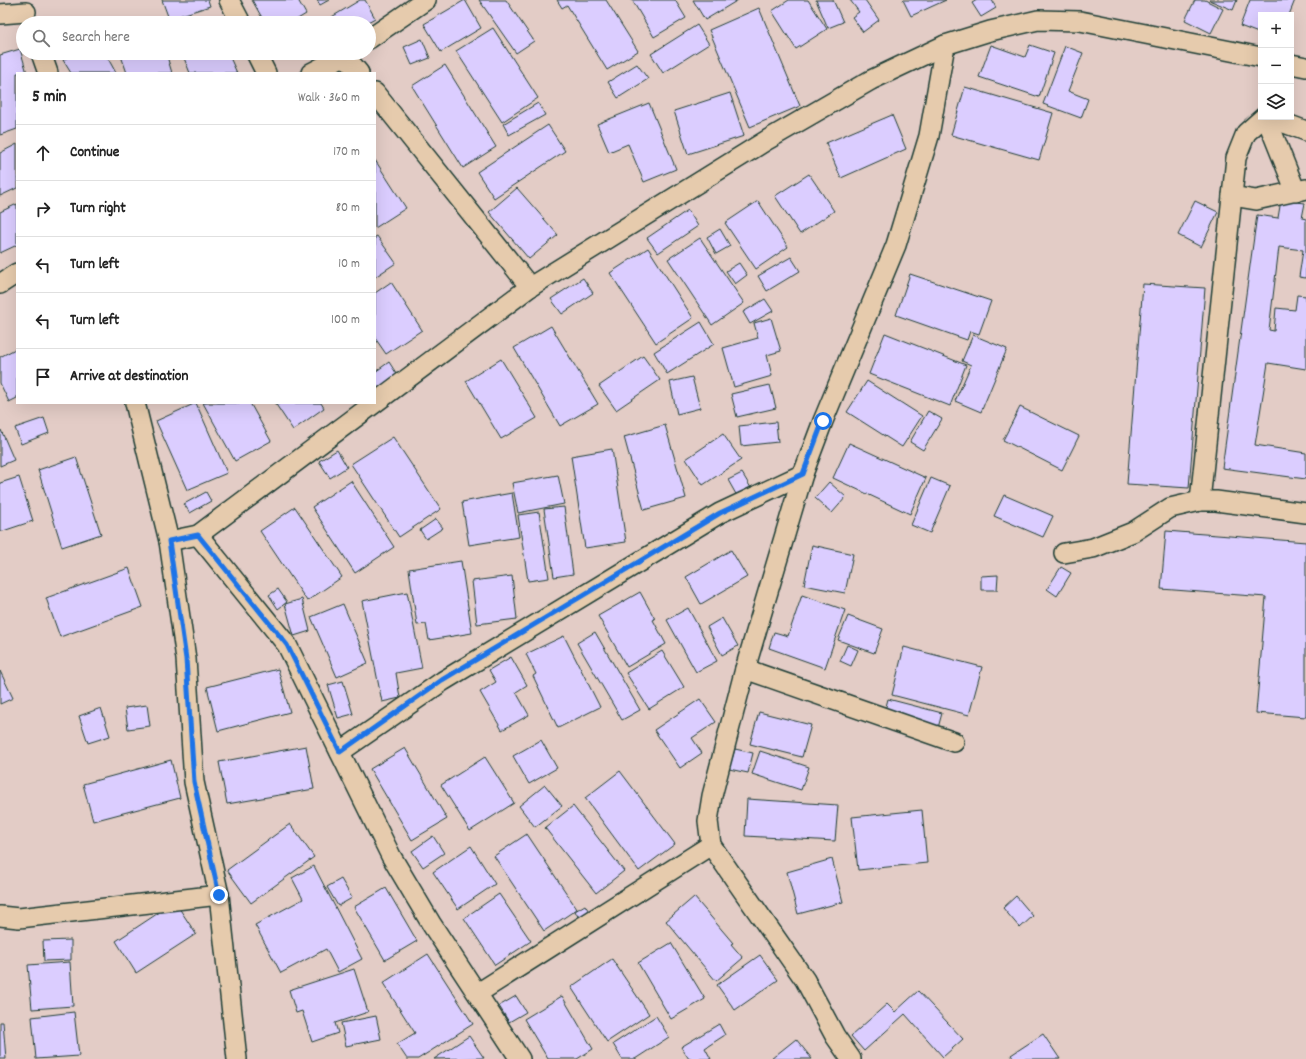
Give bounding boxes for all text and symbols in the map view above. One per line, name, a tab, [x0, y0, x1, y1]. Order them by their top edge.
map controls	[1258, 12, 1294, 120]
button: +	[1258, 12, 1294, 48]
search box	[16, 16, 376, 60]
icon: search	[30, 27, 52, 49]
text: Search here	[62, 27, 130, 49]
button: −	[1258, 48, 1294, 84]
button: layers	[1258, 84, 1294, 120]
text: 5 min	[32, 86, 66, 110]
text: Walk · 360 m	[298, 89, 360, 108]
icon: ahead	[32, 142, 54, 164]
text: Continue	[70, 142, 119, 164]
text: 170 m	[333, 143, 360, 162]
icon: right	[32, 198, 54, 220]
text: Turn right	[70, 198, 126, 220]
text: 80 m	[336, 199, 360, 218]
icon: left	[32, 254, 54, 276]
text: Turn left	[70, 254, 119, 276]
text: 10 m	[338, 255, 360, 274]
icon: left	[32, 310, 54, 332]
text: Turn left	[70, 310, 119, 332]
text: 100 m	[331, 311, 360, 330]
icon: arrive	[32, 366, 54, 388]
text: Arrive at destination	[70, 366, 188, 388]
route start	[814, 412, 832, 430]
route end	[210, 886, 228, 904]

